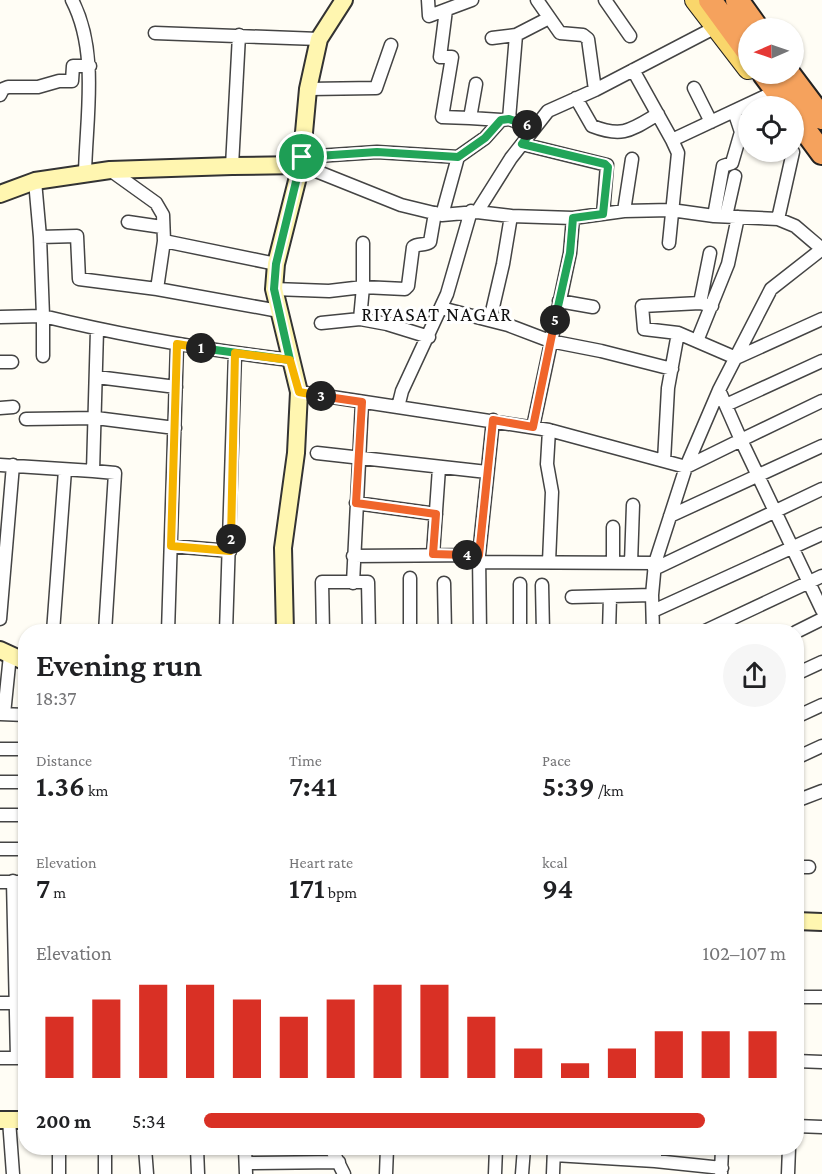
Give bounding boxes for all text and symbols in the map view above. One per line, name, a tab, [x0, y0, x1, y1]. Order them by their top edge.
north arrow	[738, 18, 804, 84]
map controls	[738, 18, 804, 162]
button: locate	[738, 96, 804, 162]
pin: 6	[512, 110, 542, 140]
text: 6	[523, 116, 531, 133]
pin	[276, 131, 327, 182]
icon: arrive	[285, 140, 318, 173]
district label: RIYASAT NAGAR	[361, 303, 513, 325]
pin: 5	[540, 305, 570, 335]
text: 5	[551, 311, 559, 328]
pin: 1	[186, 333, 216, 363]
text: 1	[198, 339, 204, 356]
pin: 3	[306, 381, 336, 411]
text: 3	[317, 387, 325, 404]
pin: 2	[216, 524, 246, 554]
text: 2	[227, 530, 235, 547]
pin: 4	[452, 540, 482, 570]
text: 4	[463, 546, 471, 563]
button: share	[723, 644, 786, 707]
text: Evening run	[36, 646, 202, 683]
text: 18:37	[36, 687, 77, 709]
text: Distance	[36, 752, 92, 769]
text: Time	[289, 752, 322, 769]
text: Pace	[542, 752, 571, 769]
text: 1.36	[36, 769, 85, 802]
text: 7:41	[289, 769, 337, 802]
text: 5:39	[542, 769, 595, 802]
text: km	[85, 782, 108, 799]
text: /km	[595, 782, 624, 799]
text: Elevation	[36, 854, 97, 871]
text: Heart rate	[289, 854, 353, 871]
text: kcal	[542, 854, 568, 871]
text: 7	[36, 871, 50, 904]
text: 171	[289, 871, 325, 904]
text: 94	[542, 871, 573, 904]
text: m	[50, 884, 66, 901]
text: bpm	[325, 884, 357, 901]
text: Elevation	[36, 942, 112, 964]
text: 102–107 m	[702, 942, 786, 964]
text: 200 m	[36, 1110, 91, 1132]
text: 5:34	[132, 1110, 166, 1132]

